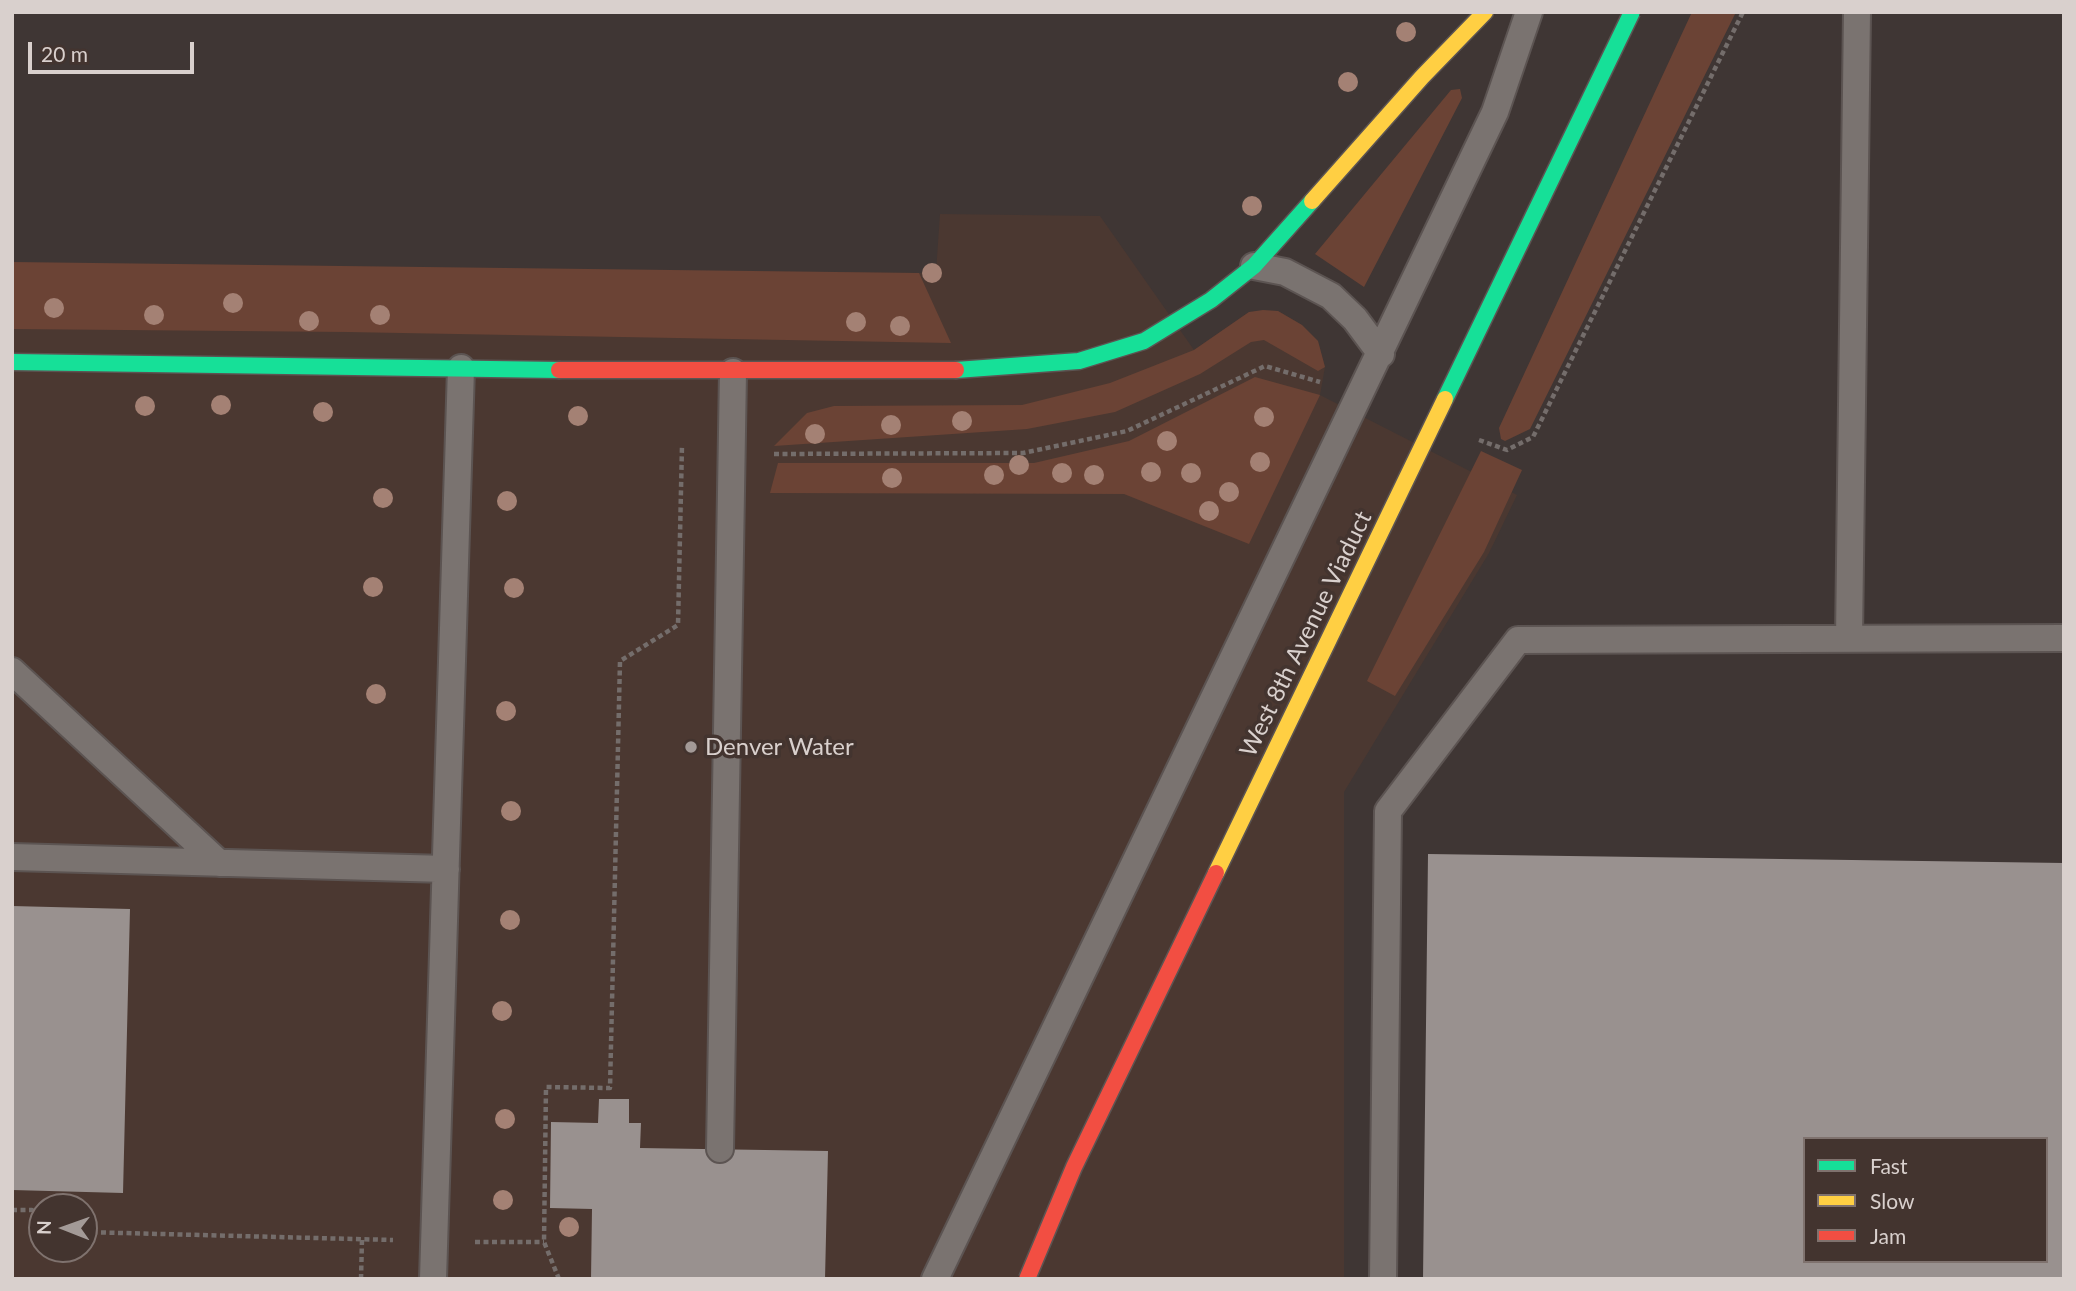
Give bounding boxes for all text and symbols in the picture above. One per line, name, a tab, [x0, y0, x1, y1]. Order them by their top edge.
scale bar	[32, 28, 198, 72]
text: 20 m	[41, 41, 88, 66]
street label: West 8th Avenue Viaduct	[1234, 506, 1378, 762]
place label: Denver Water	[705, 733, 854, 761]
marker: Denver Water	[683, 739, 699, 755]
legend	[1803, 1137, 2048, 1263]
text: Fast	[1870, 1153, 1907, 1178]
text: Slow	[1870, 1188, 1914, 1213]
north arrow	[28, 1193, 98, 1263]
text: N	[32, 1220, 55, 1235]
text: Jam	[1870, 1223, 1906, 1248]

